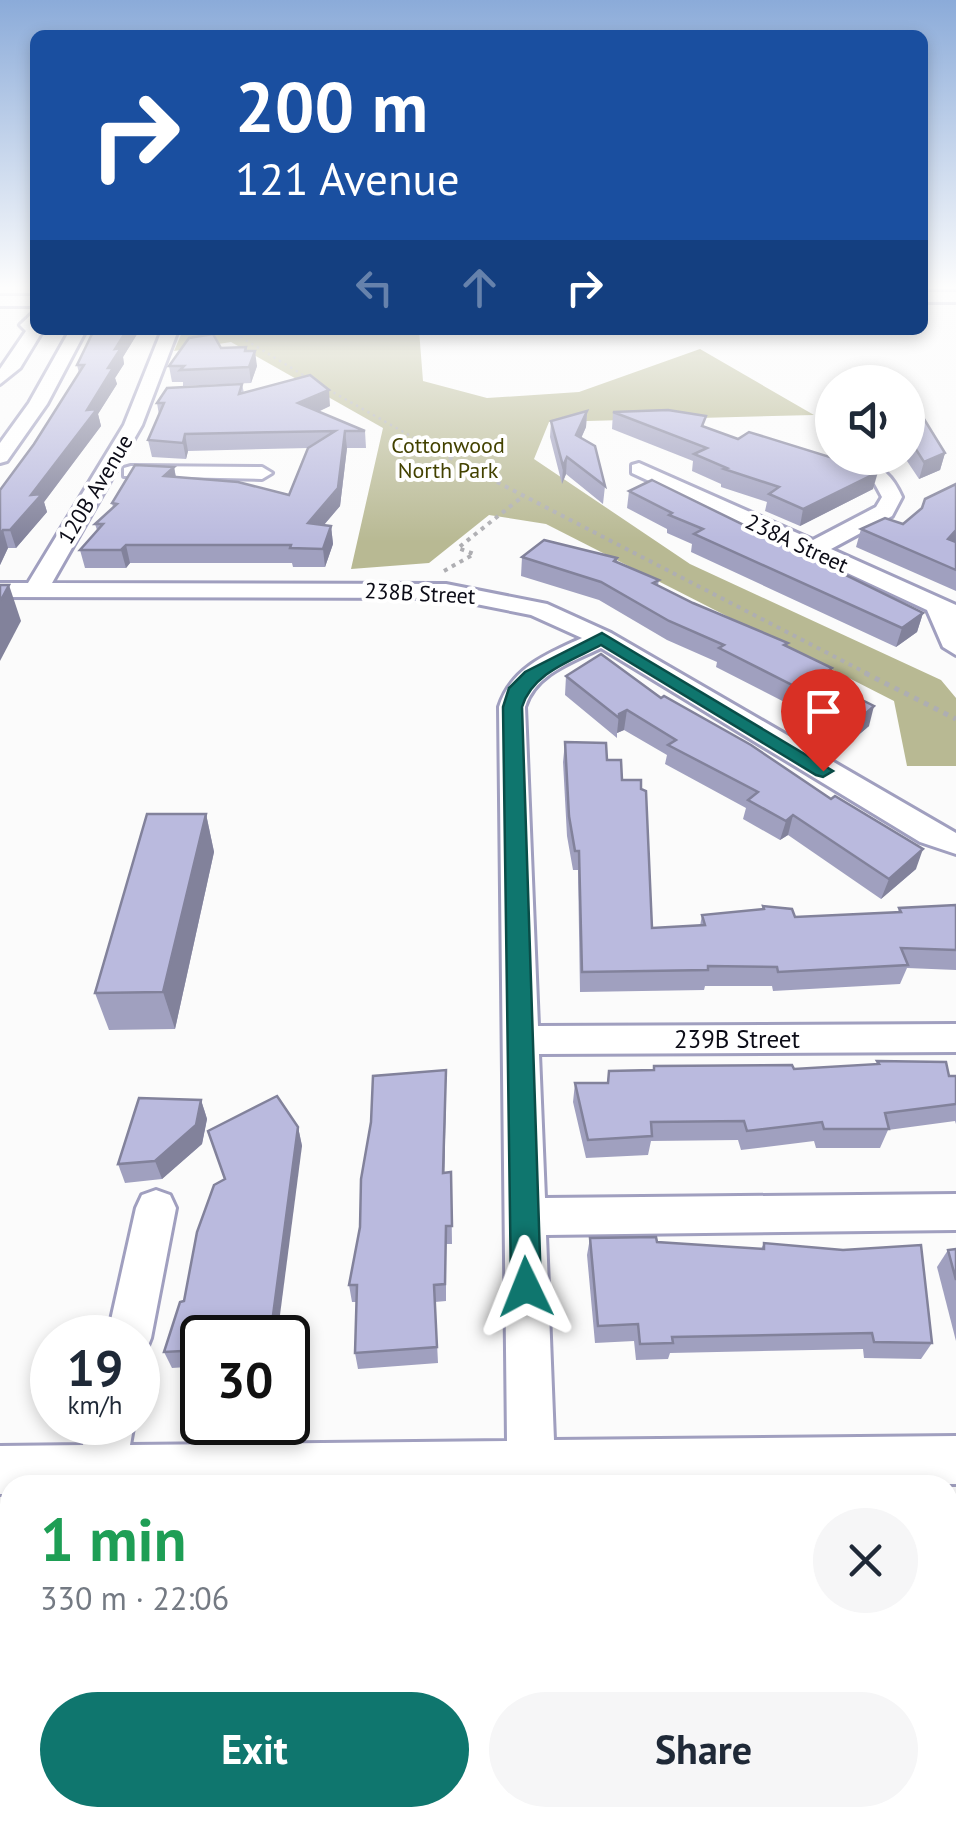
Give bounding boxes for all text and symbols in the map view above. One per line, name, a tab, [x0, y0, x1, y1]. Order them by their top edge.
text: 200 m	[235, 61, 428, 151]
icon: right	[70, 70, 200, 200]
text: 121 Avenue	[235, 149, 460, 207]
icon: left	[347, 260, 402, 315]
icon: ahead	[452, 260, 507, 315]
icon: right	[557, 260, 612, 315]
map controls	[815, 365, 925, 475]
button: sound	[815, 365, 925, 475]
street label: 120B Avenue	[51, 429, 139, 549]
park label: Cottonwood North Park	[391, 431, 505, 484]
street label: 238A Street	[741, 507, 853, 579]
street label: 238B Street	[364, 576, 477, 610]
pin	[781, 669, 866, 772]
icon: arrive	[796, 684, 851, 739]
street label: 239B Street	[674, 1023, 801, 1055]
position arrow	[474, 1235, 578, 1339]
speed limit sign: 30	[180, 1315, 310, 1445]
text: 19	[67, 1335, 123, 1400]
text: km/h	[68, 1389, 122, 1421]
text: 1 min	[40, 1500, 186, 1578]
button: close	[813, 1508, 918, 1613]
text: 330 m · 22:06	[40, 1577, 229, 1619]
button: Exit	[40, 1692, 469, 1807]
button: Share	[489, 1692, 918, 1807]

